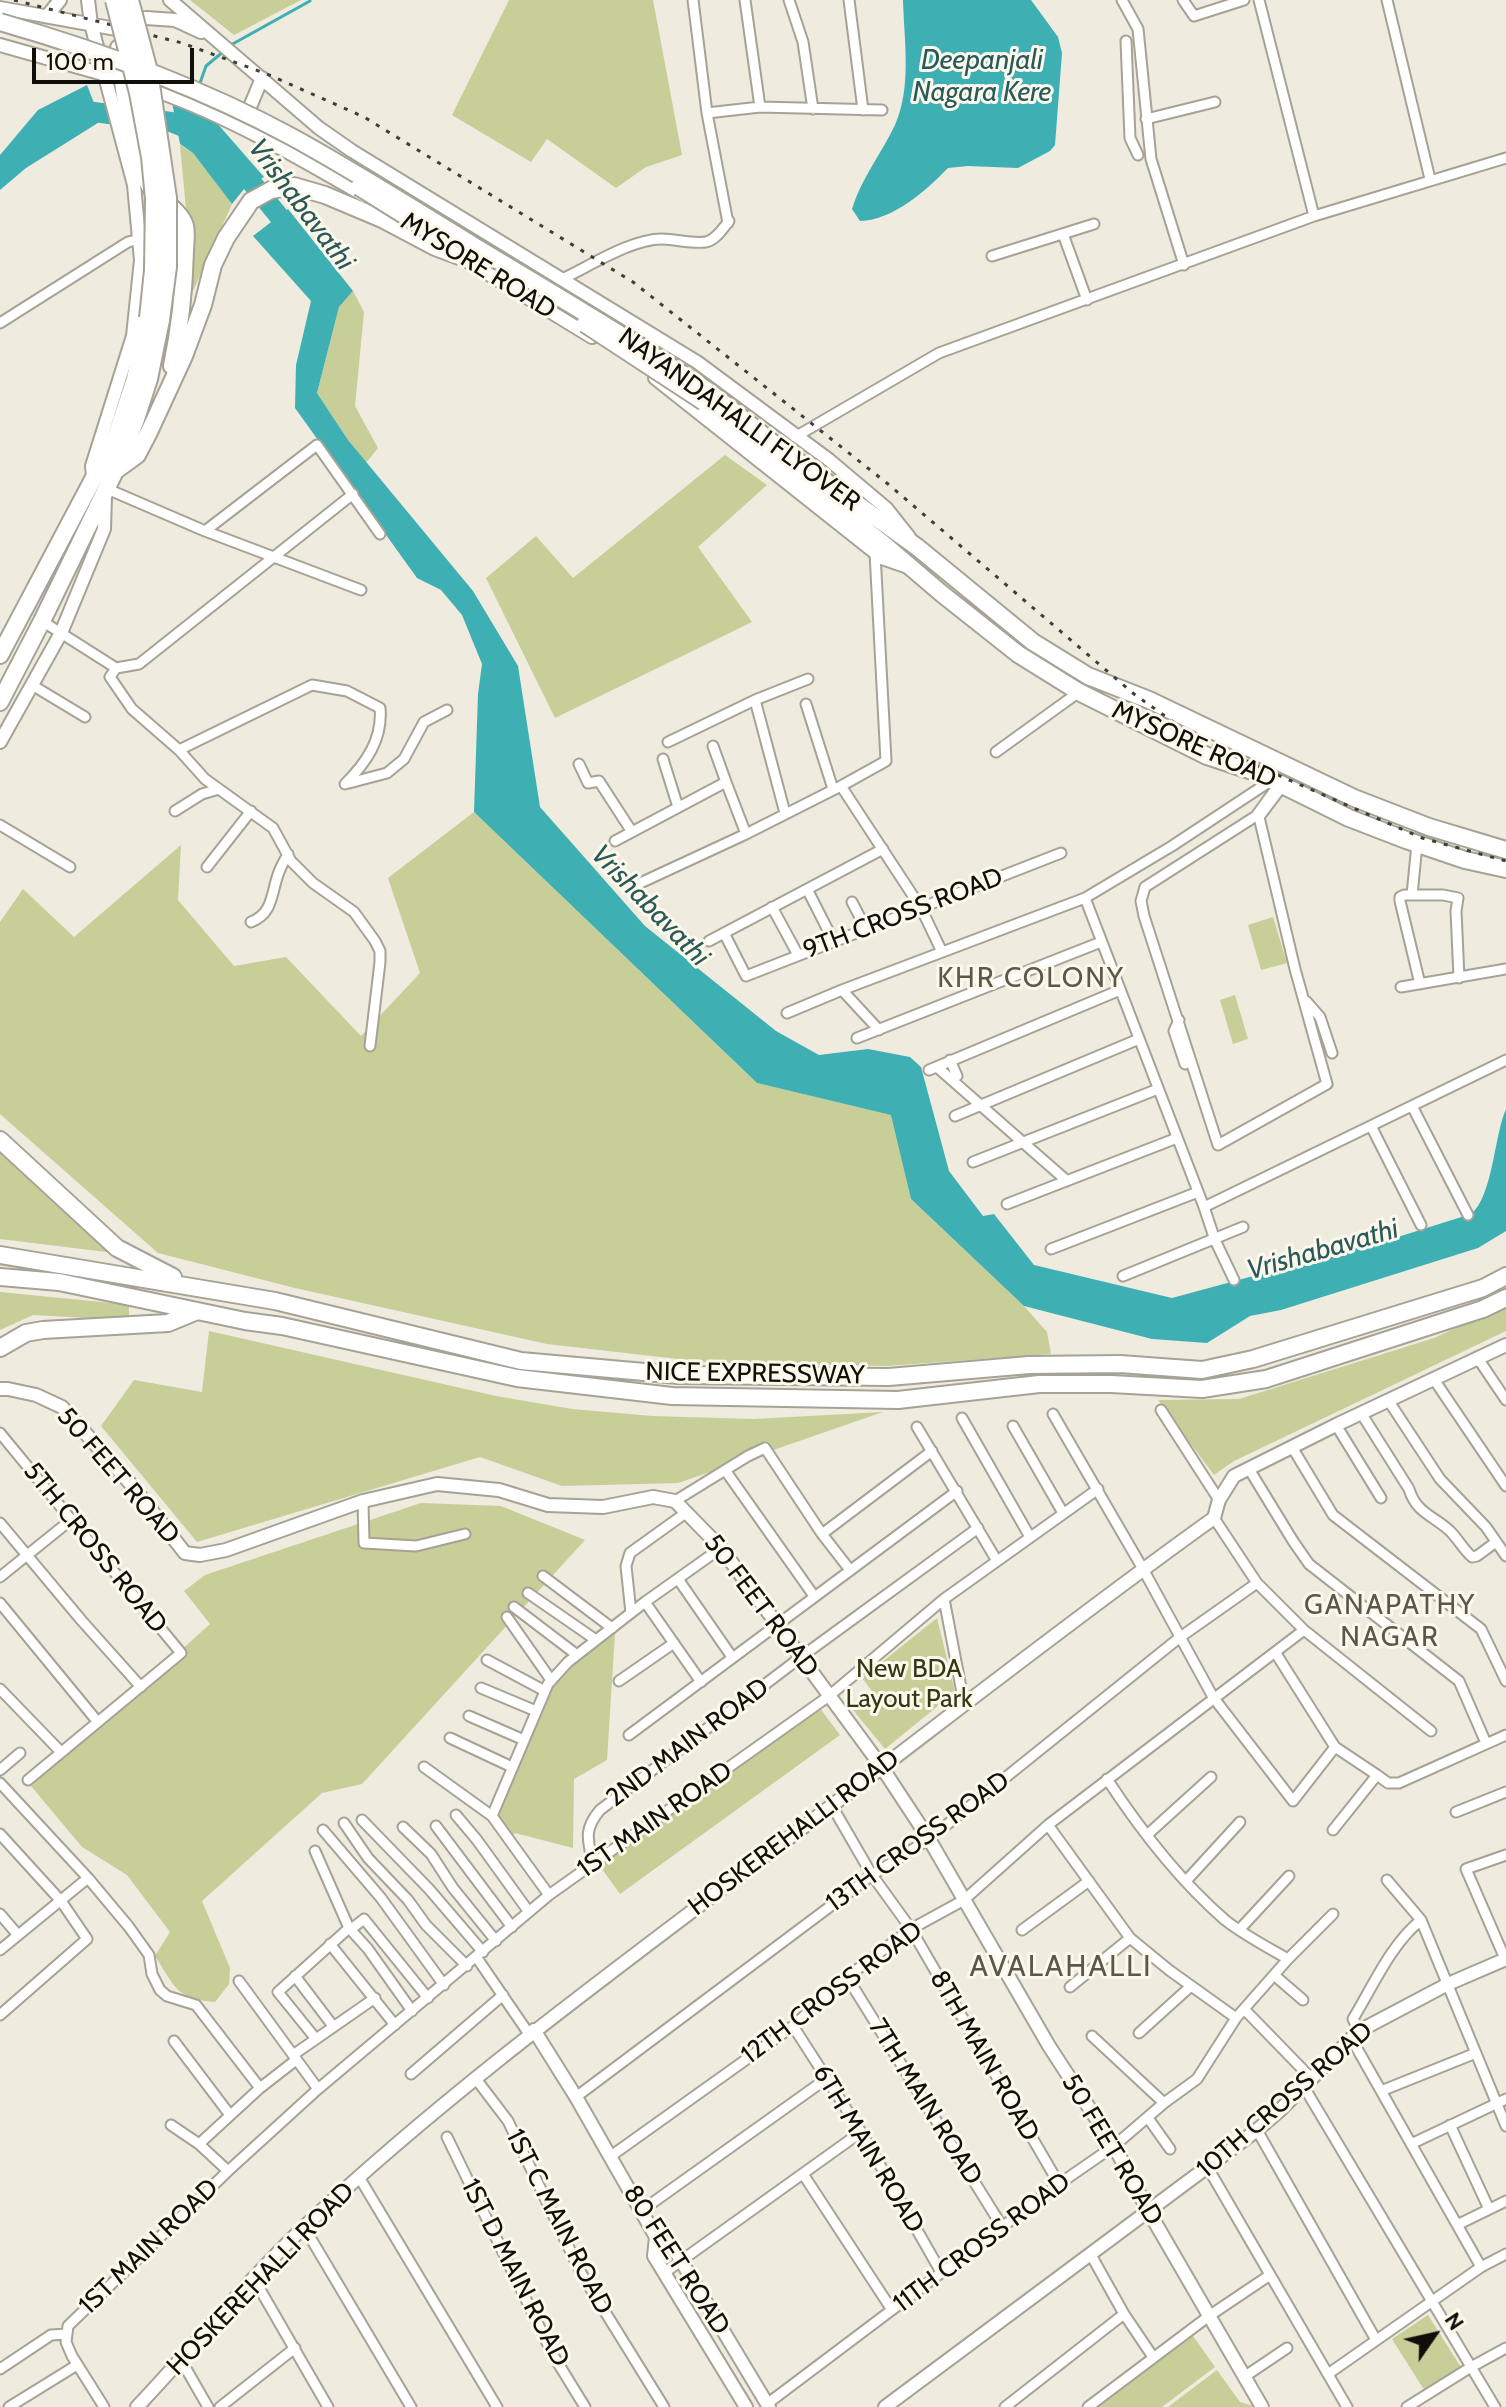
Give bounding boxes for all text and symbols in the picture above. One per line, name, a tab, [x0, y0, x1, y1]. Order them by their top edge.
scale bar	[36, 32, 198, 82]
water label: Deepanjali Nagara Kere	[913, 44, 1051, 110]
text: 100 m	[46, 47, 114, 76]
water label: Vrishabavathi	[241, 133, 361, 277]
street label: MYSORE ROAD	[395, 206, 561, 326]
street label: NAYANDAHALLI FLYOVER	[612, 322, 866, 518]
street label: MYSORE ROAD	[1107, 695, 1281, 795]
water label: Vrishabavathi	[584, 838, 716, 974]
street label: 9TH CROSS ROAD	[799, 862, 1007, 966]
district label: KHR COLONY	[937, 962, 1125, 996]
water label: Vrishabavathi	[1244, 1212, 1402, 1288]
street label: NICE EXPRESSWAY	[645, 1356, 865, 1392]
street label: 50 FEET ROAD	[50, 1401, 186, 1551]
street label: 5TH CROSS ROAD	[17, 1456, 173, 1640]
street label: 50 FEET ROAD	[697, 1529, 825, 1683]
district label: GANAPATHY NAGAR	[1304, 1589, 1476, 1655]
park label: New BDA Layout Park	[845, 1653, 973, 1714]
street label: 2ND MAIN ROAD	[601, 1672, 775, 1814]
street label: HOSKEREHALLI ROAD	[682, 1744, 906, 1922]
street label: 1ST MAIN ROAD	[572, 1755, 738, 1885]
street label: 13TH CROSS ROAD	[820, 1765, 1016, 1919]
street label: 12TH CROSS ROAD	[735, 1915, 929, 2071]
district label: AVALAHALLI	[969, 1949, 1153, 1985]
street label: 8TH MAIN ROAD	[923, 1965, 1045, 2147]
street label: 7TH MAIN ROAD	[861, 2013, 989, 2191]
street label: 10TH CROSS ROAD	[1191, 2015, 1379, 2185]
street label: 6TH MAIN ROAD	[806, 2059, 930, 2239]
street label: 50 FEET ROAD	[1055, 2069, 1169, 2231]
street label: 1ST C MAIN ROAD	[499, 2124, 619, 2320]
street label: 11TH CROSS ROAD	[887, 2166, 1077, 2320]
street label: 1ST MAIN ROAD	[73, 2173, 225, 2321]
street label: 1ST D MAIN ROAD	[454, 2174, 576, 2372]
street label: HOSKEREHALLI ROAD	[161, 2176, 361, 2382]
street label: 80 FEET ROAD	[616, 2179, 736, 2341]
north arrow	[1394, 2295, 1474, 2375]
text: N	[1439, 2307, 1470, 2335]

